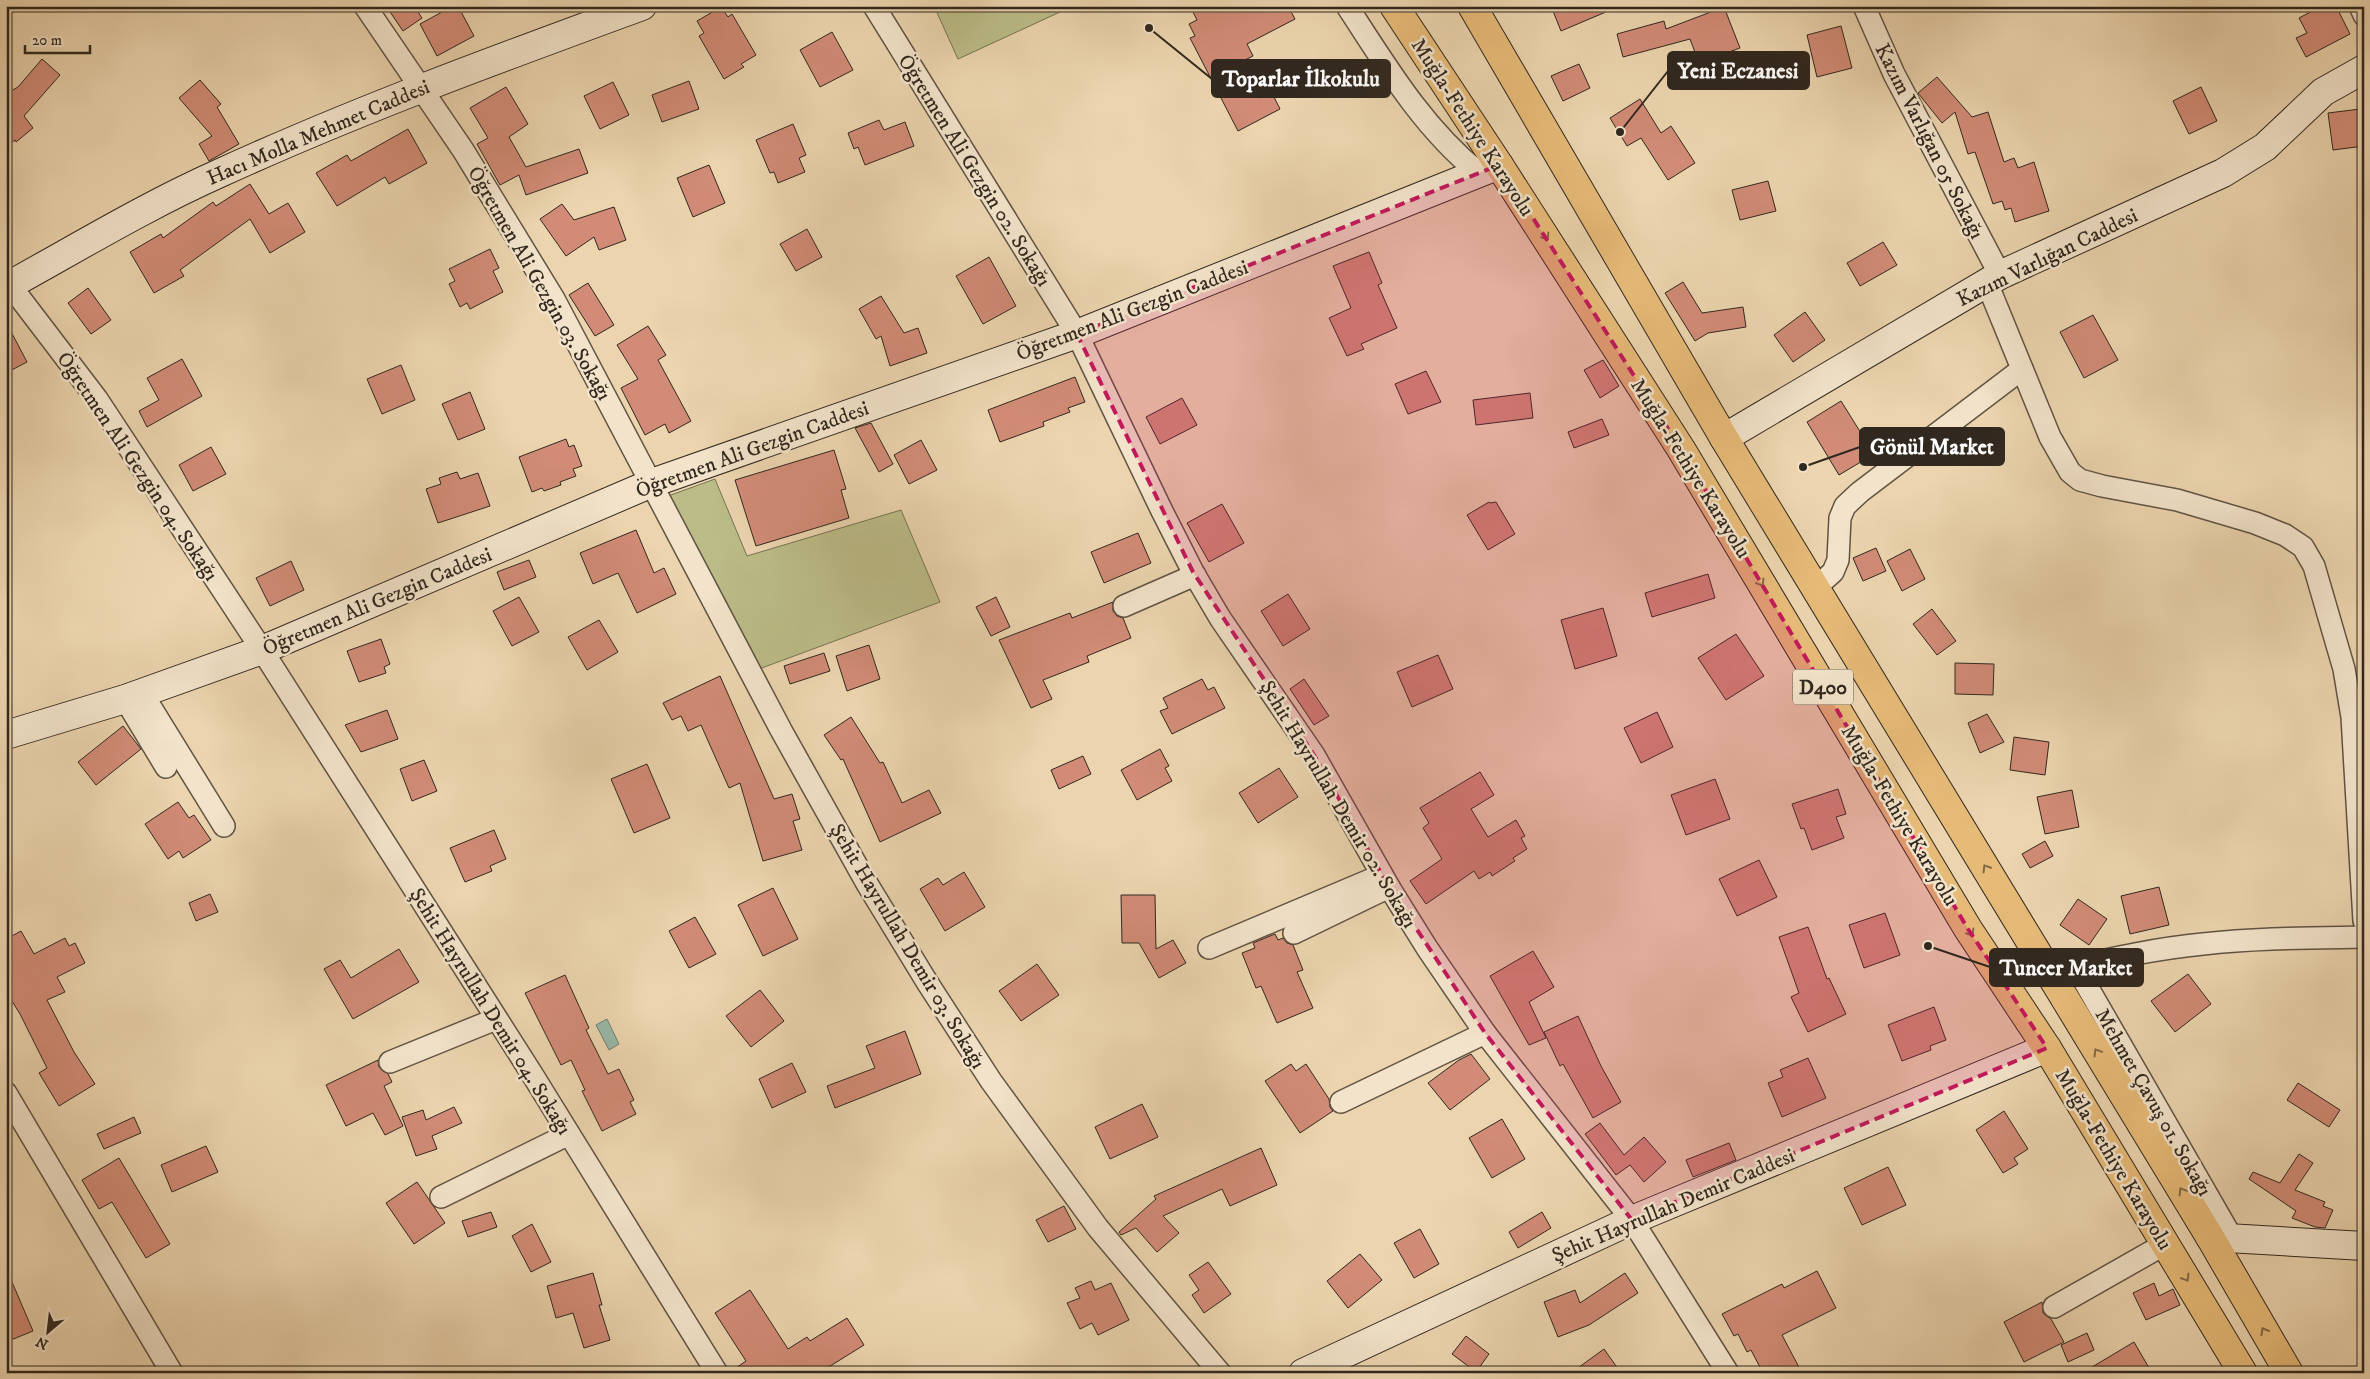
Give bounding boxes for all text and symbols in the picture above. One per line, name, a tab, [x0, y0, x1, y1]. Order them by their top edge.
scale bar	[25, 22, 90, 54]
text: 20 m	[32, 31, 62, 50]
street label: Muğla-Fethiye Karayolu	[1405, 34, 1539, 221]
street label: Kazım Varlığan 05 Sokağı	[1869, 39, 1990, 243]
street label: Öğretmen Ali Gezgin 02. Sokağı	[892, 49, 1057, 291]
callout: Yeni Eczanesi	[1668, 52, 1809, 89]
text: Yeni Eczanesi	[1677, 58, 1799, 85]
callout: Toparlar İlkokulu	[1212, 60, 1390, 97]
text: Toparlar İlkokulu	[1221, 65, 1380, 93]
street label: Hacı Molla Mehmet Caddesi	[203, 74, 434, 192]
street label: Öğretmen Ali Gezgin 03. Sokağı	[461, 161, 618, 405]
street label: Kazım Varlığan Caddesi	[1953, 203, 2142, 313]
one-way arrow	[1539, 232, 1549, 241]
street label: Öğretmen Ali Gezgin Caddesi	[1012, 254, 1252, 367]
street label: Öğretmen Ali Gezgin 04. Sokağı	[51, 346, 225, 586]
street label: Muğla-Fethiye Karayolu	[1624, 374, 1756, 563]
street label: Öğretmen Ali Gezgin Caddesi	[632, 395, 873, 504]
callout: Gönül Market	[1860, 428, 2004, 465]
text: Gönül Market	[1870, 434, 1994, 461]
street label: Öğretmen Ali Gezgin Caddesi	[259, 541, 496, 662]
one-way arrow	[1755, 577, 1765, 586]
road number: D400	[1793, 670, 1853, 704]
street label: Şehit Hayrullah Demir 02. Sokağı	[1254, 676, 1422, 933]
street label: Muğla-Fethiye Karayolu	[1835, 720, 1964, 911]
street label: Şehit Hayrullah Demir 03. Sokağı	[824, 819, 991, 1074]
one-way arrow	[1982, 864, 1992, 873]
street label: Şehit Hayrullah Demir 04. Sokağı	[403, 883, 577, 1140]
one-way arrow	[1964, 927, 1974, 936]
callout: Tuncer Market	[1990, 949, 2143, 986]
text: Tuncer Market	[1999, 955, 2132, 982]
street label: Mehmet Çavuş 01. Sokağı	[2089, 1004, 2218, 1201]
one-way arrow	[2094, 1048, 2104, 1057]
street label: Muğla-Fethiye Karayolu	[2049, 1064, 2178, 1255]
street label: Şehit Hayrullah Demir Caddesi	[1548, 1143, 1799, 1269]
one-way arrow	[2178, 1187, 2188, 1196]
one-way arrow	[2179, 1273, 2189, 1282]
north arrow	[22, 1306, 72, 1356]
one-way arrow	[2261, 1327, 2271, 1336]
text: N	[33, 1332, 52, 1353]

